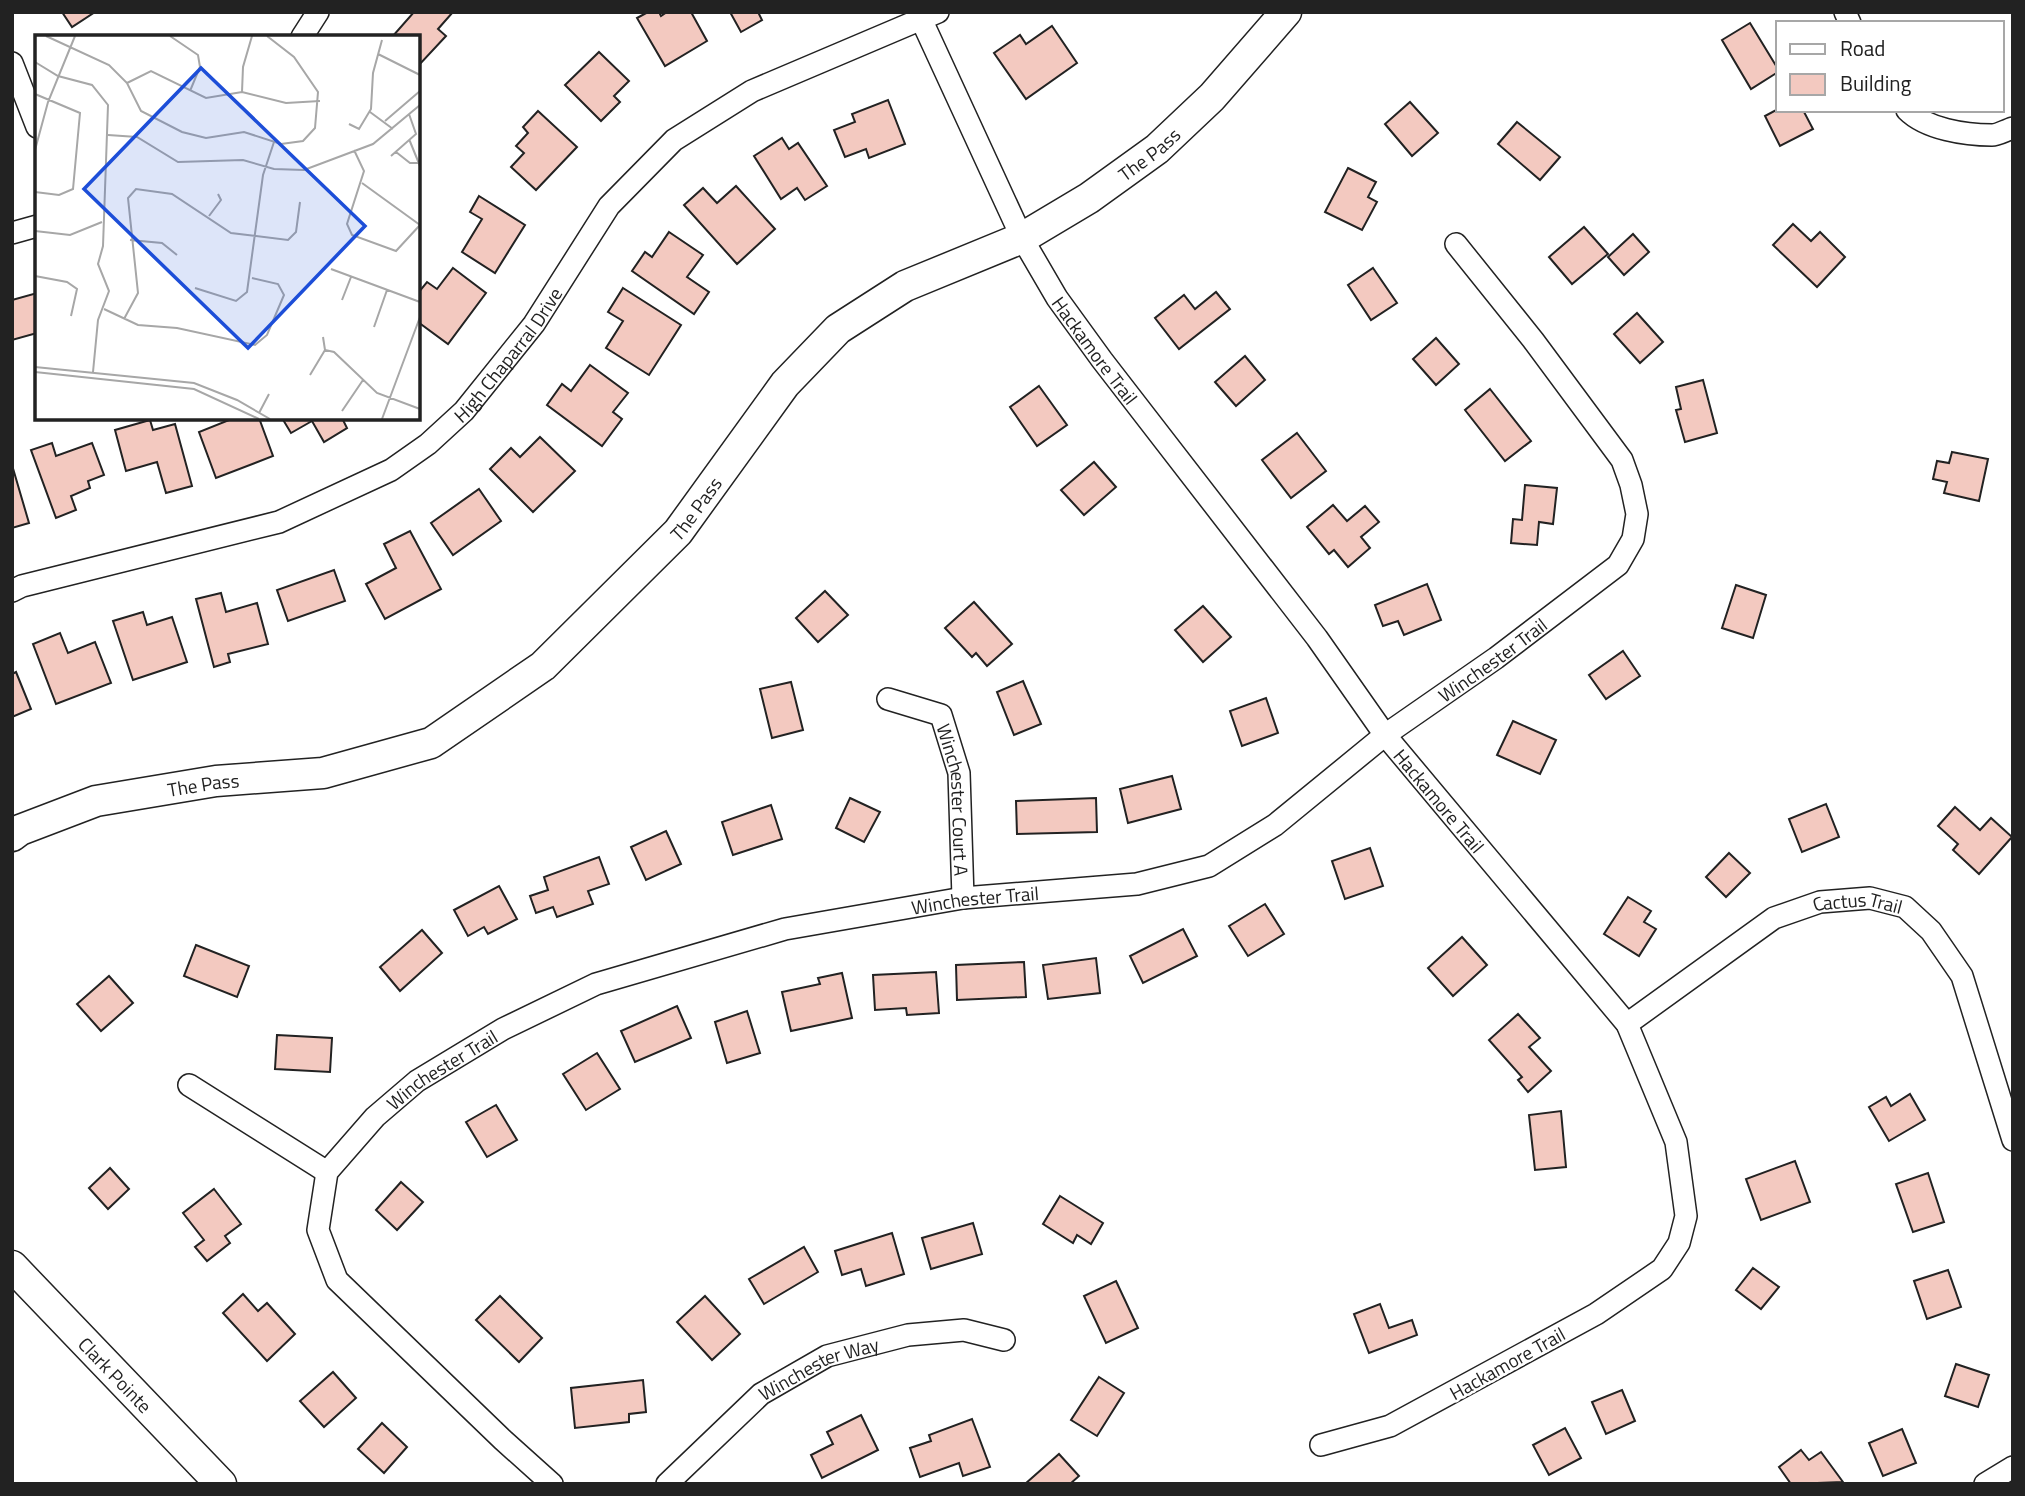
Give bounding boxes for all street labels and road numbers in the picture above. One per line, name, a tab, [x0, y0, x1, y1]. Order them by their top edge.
street label: The Pass	[1111, 120, 1187, 187]
street label: High Chaparral Drive	[447, 281, 569, 429]
street label: Hackamore Trail	[1046, 290, 1145, 410]
street label: The Pass	[663, 470, 728, 547]
street label: Winchester Trail	[1432, 610, 1553, 709]
street label: Winchester Court A	[930, 720, 977, 876]
street label: Hackamore Trail	[1387, 742, 1492, 859]
street label: The Pass	[165, 765, 240, 803]
street label: Winchester Trail	[909, 877, 1040, 921]
street label: Cactus Trail	[1808, 884, 1906, 920]
street label: Winchester Trail	[379, 1021, 503, 1116]
street label: Hackamore Trail	[1444, 1319, 1570, 1407]
street label: Winchester Way	[753, 1329, 882, 1407]
street label: Clark Pointe	[72, 1330, 159, 1419]

